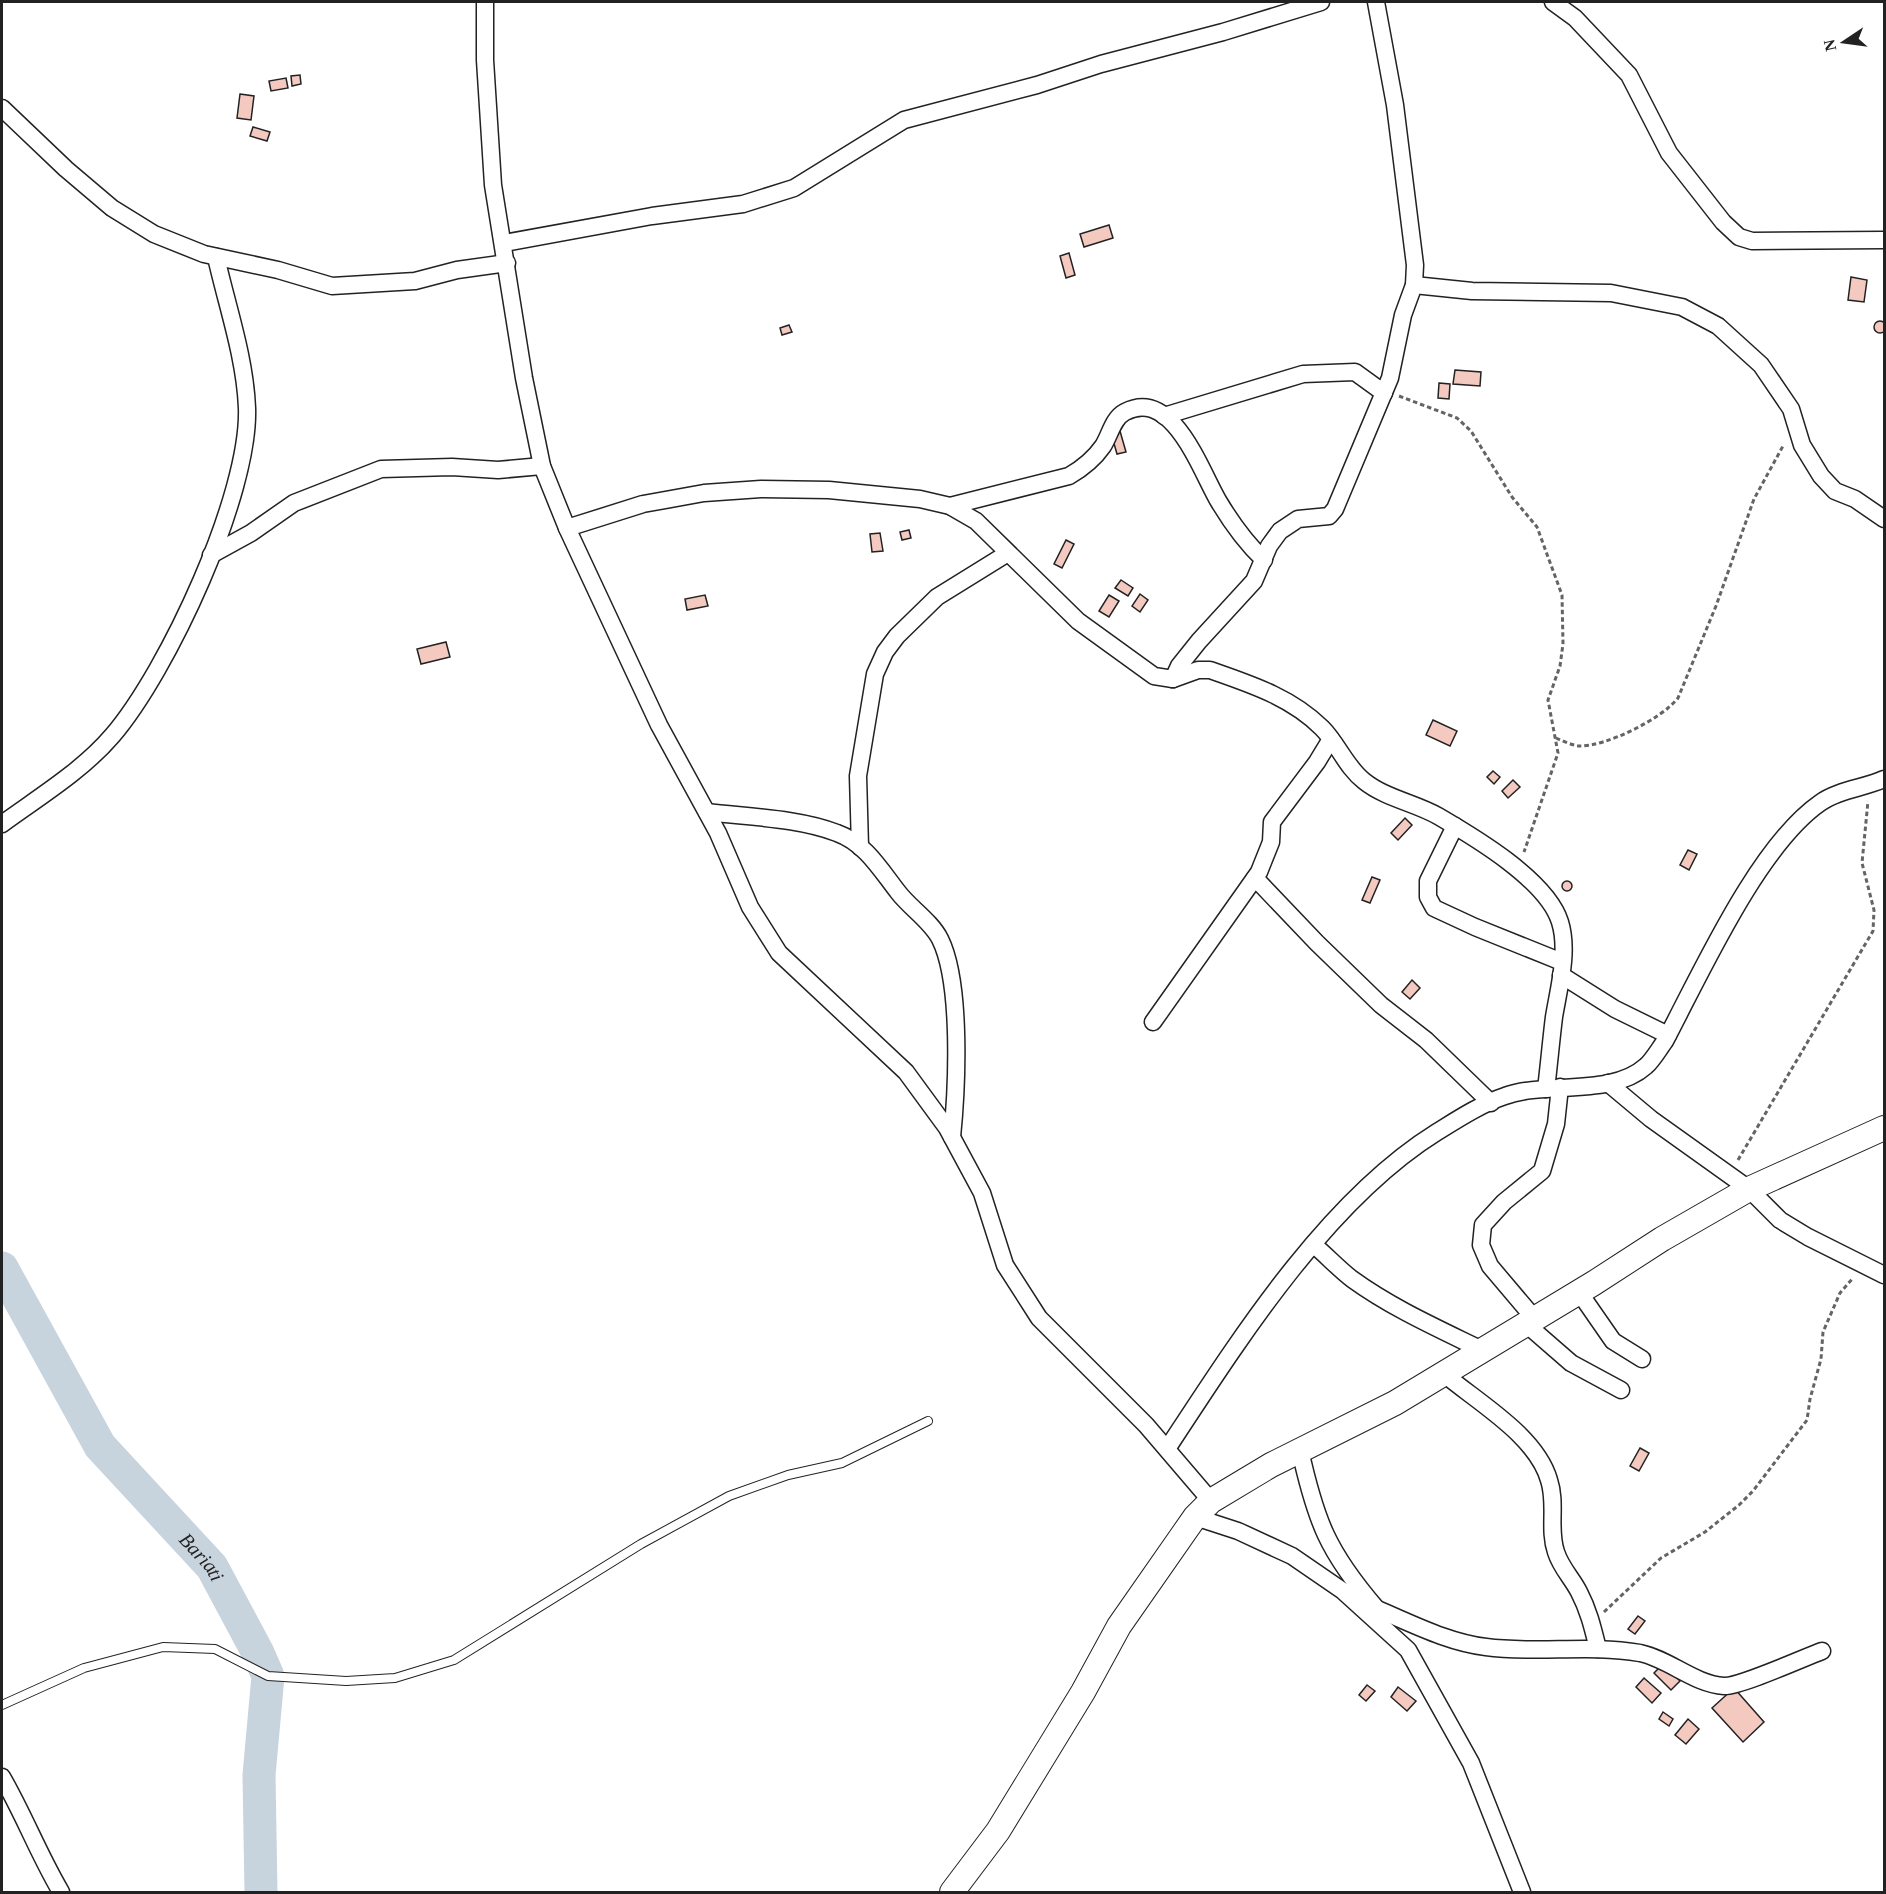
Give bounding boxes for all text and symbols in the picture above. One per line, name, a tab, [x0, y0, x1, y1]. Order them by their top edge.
north arrow	[1814, 12, 1874, 72]
text: N	[1820, 37, 1839, 53]
water label: Bariati	[175, 1528, 228, 1585]

